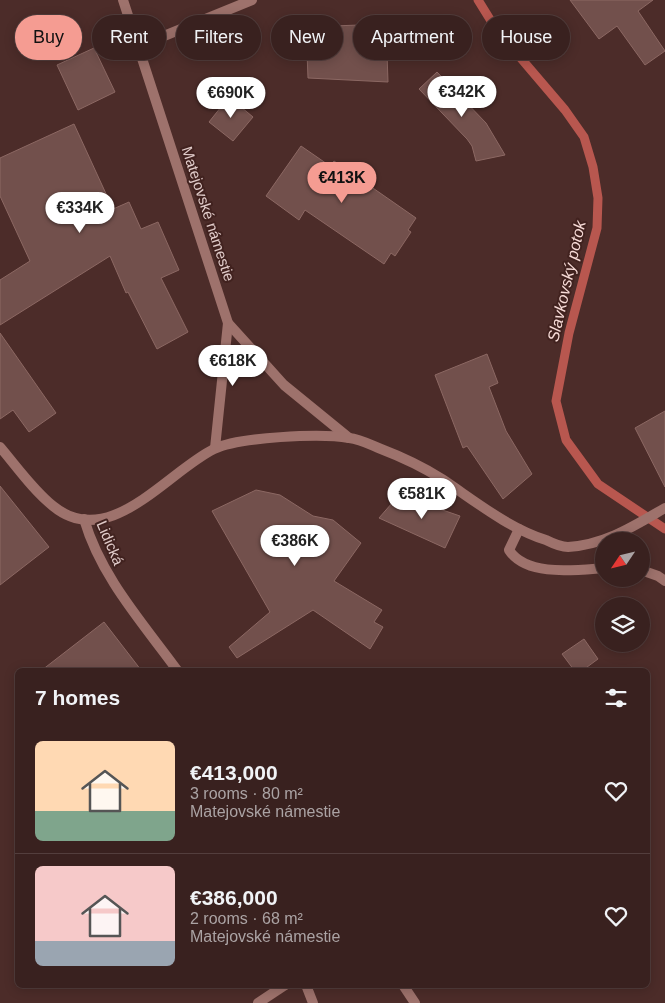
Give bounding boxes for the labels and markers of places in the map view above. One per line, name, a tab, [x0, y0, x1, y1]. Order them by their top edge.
pin: €690K	[196, 76, 266, 119]
pin: €342K	[427, 76, 497, 118]
pin: €413K	[307, 162, 377, 204]
pin: €334K	[45, 192, 115, 234]
pin: €618K	[198, 344, 268, 387]
pin: €581K	[387, 478, 457, 520]
pin: €386K	[260, 524, 330, 567]

